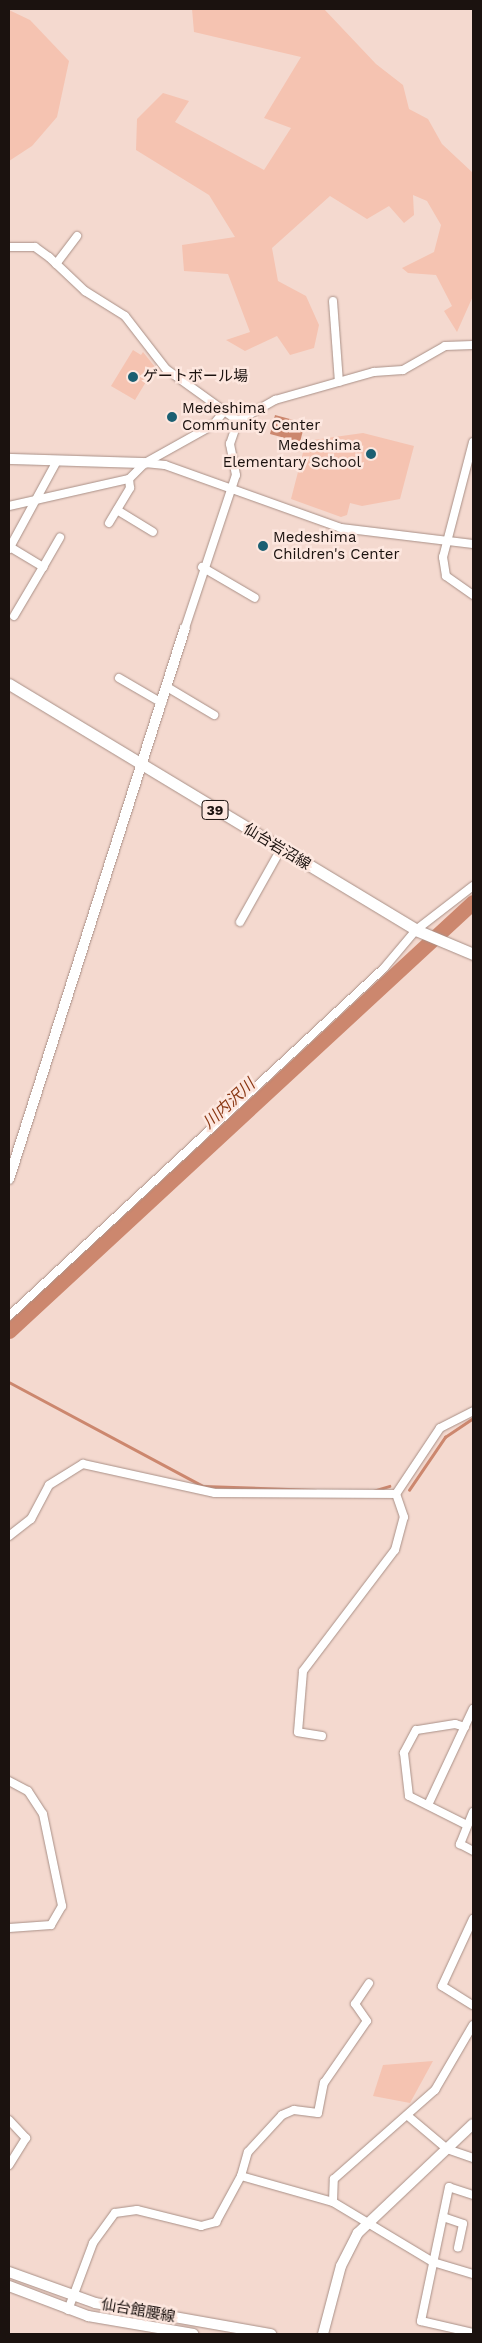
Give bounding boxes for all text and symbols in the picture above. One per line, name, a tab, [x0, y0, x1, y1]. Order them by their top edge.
place label: ゲートボール場	[143, 368, 248, 386]
marker: ゲートボール場	[127, 371, 139, 383]
place label: Medeshima Community Center	[182, 399, 321, 434]
marker: Medeshima Community Center	[166, 411, 178, 423]
place label: Medeshima Elementary School	[222, 436, 361, 471]
marker: Medeshima Elementary School	[365, 448, 377, 460]
place label: Medeshima Children's Center	[273, 528, 400, 563]
marker: Medeshima Children's Center	[257, 540, 269, 552]
road number: 39	[201, 798, 229, 822]
street label: 仙台岩沼線	[240, 820, 314, 874]
water label: 川内沢川	[199, 1075, 259, 1133]
street label: 仙台館腰線	[100, 2296, 176, 2326]

